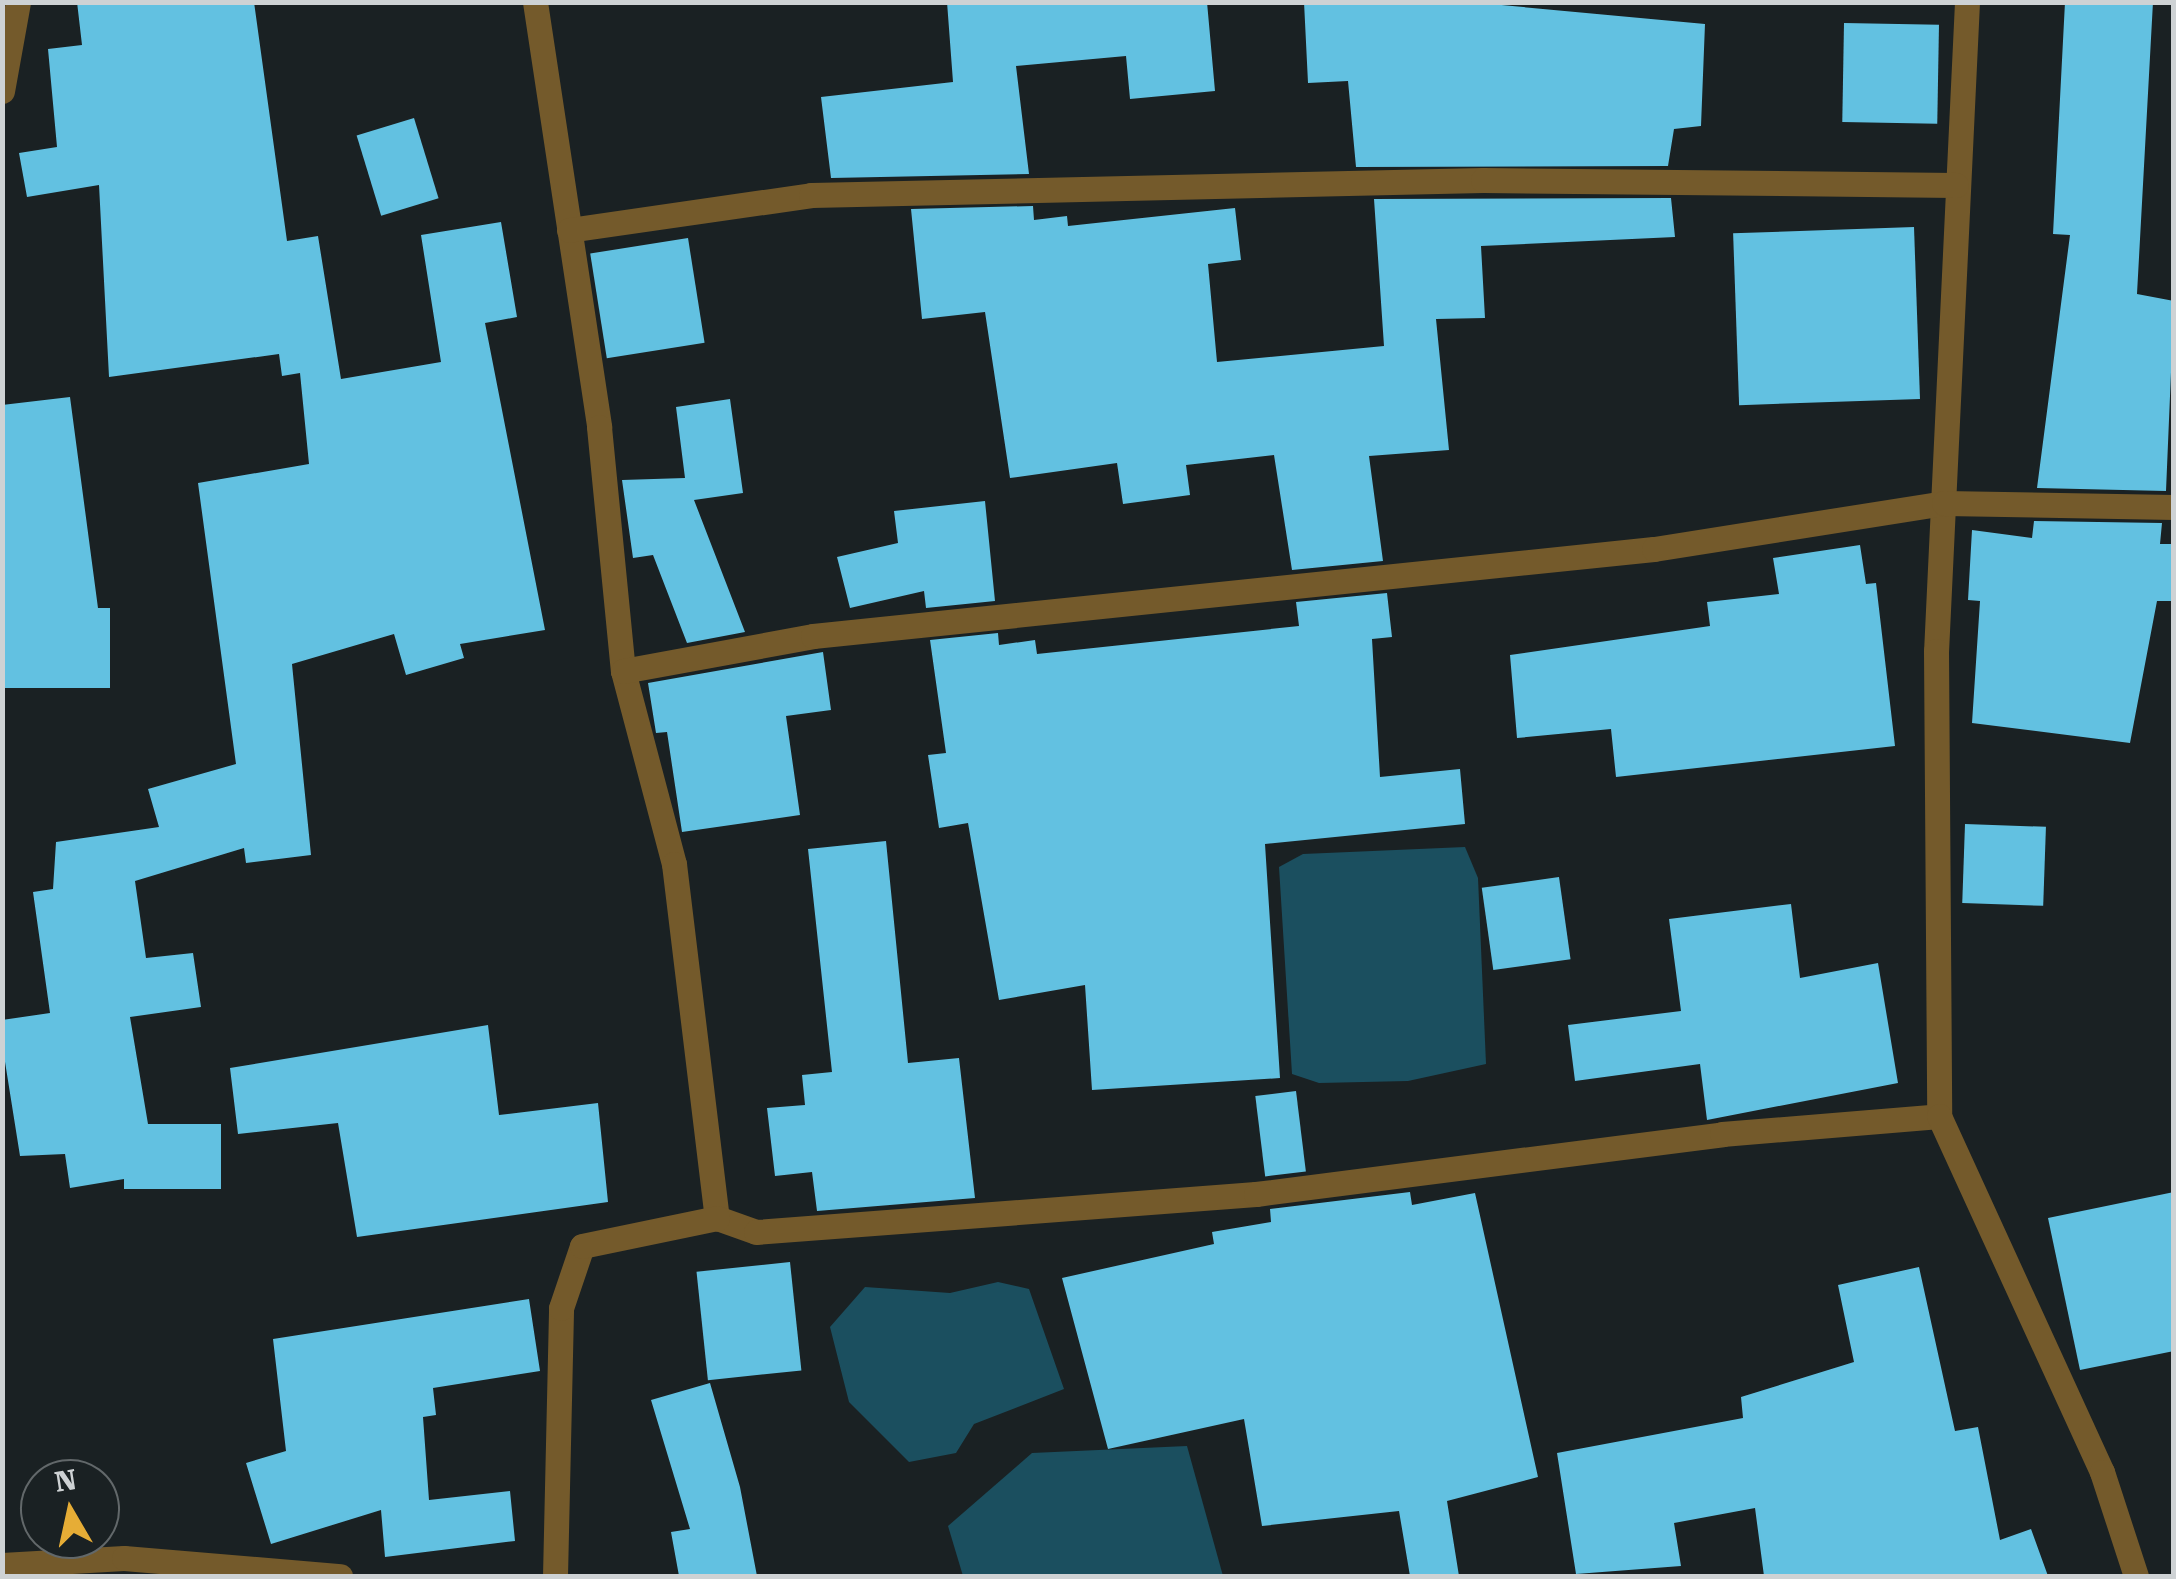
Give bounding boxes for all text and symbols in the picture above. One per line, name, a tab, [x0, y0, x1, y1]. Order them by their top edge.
north arrow	[20, 1459, 120, 1559]
text: N	[52, 1463, 79, 1499]

